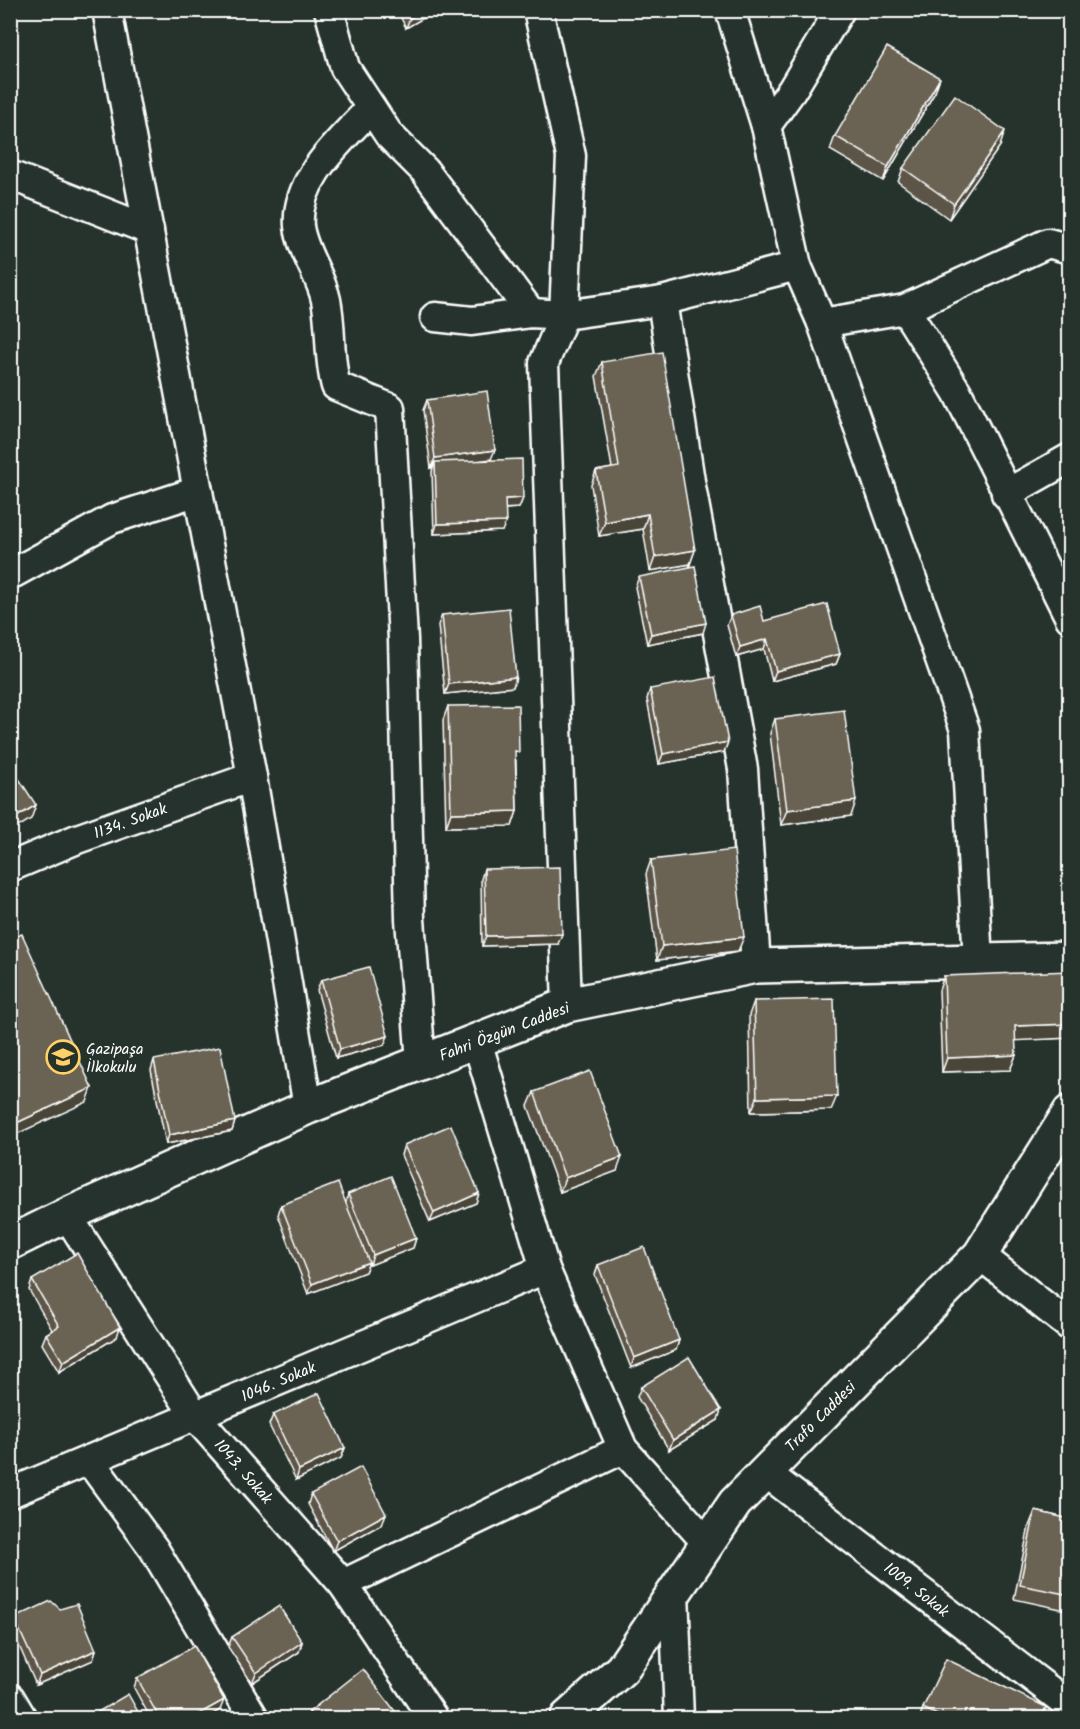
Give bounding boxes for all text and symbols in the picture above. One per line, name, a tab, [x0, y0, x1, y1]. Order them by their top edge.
street label: 1134. Sokak	[90, 796, 171, 846]
street label: Fahri Özgün Caddesi	[436, 996, 575, 1069]
place label: Gazipaşa İlkokulu	[86, 1037, 144, 1080]
school or university icon: Gazipaşa İlkokulu	[45, 1039, 81, 1075]
street label: 1046. Sokak	[237, 1355, 320, 1409]
street label: Trafo Caddesi	[780, 1375, 863, 1458]
street label: 1043. Sokak	[207, 1434, 279, 1511]
street label: 1009. Sokak	[878, 1557, 955, 1624]

